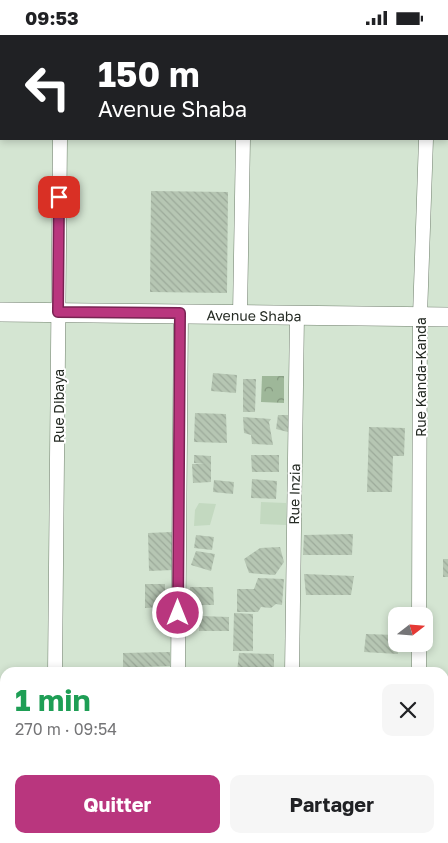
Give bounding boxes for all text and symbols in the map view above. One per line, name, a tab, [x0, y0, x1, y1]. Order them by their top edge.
text: 09:53	[25, 6, 79, 29]
text: 150 m	[98, 53, 200, 95]
icon: left	[15, 55, 80, 120]
text: Avenue Shaba	[98, 95, 247, 122]
pin	[38, 176, 80, 218]
icon: arrive	[45, 183, 73, 211]
street label: Avenue Shaba	[206, 306, 302, 324]
street label: Rue Kanda-Kanda	[412, 317, 429, 437]
street label: Rue Dibaya	[50, 369, 67, 443]
street label: Rue Inzia	[285, 463, 303, 525]
position arrow	[151, 586, 203, 638]
north arrow	[388, 607, 432, 653]
map controls	[388, 607, 433, 652]
text: 1 min	[15, 682, 91, 718]
button: close	[382, 684, 434, 736]
text: 270 m · 09:54	[15, 719, 117, 739]
button: Quitter	[15, 775, 220, 833]
button: Partager	[230, 775, 434, 833]

